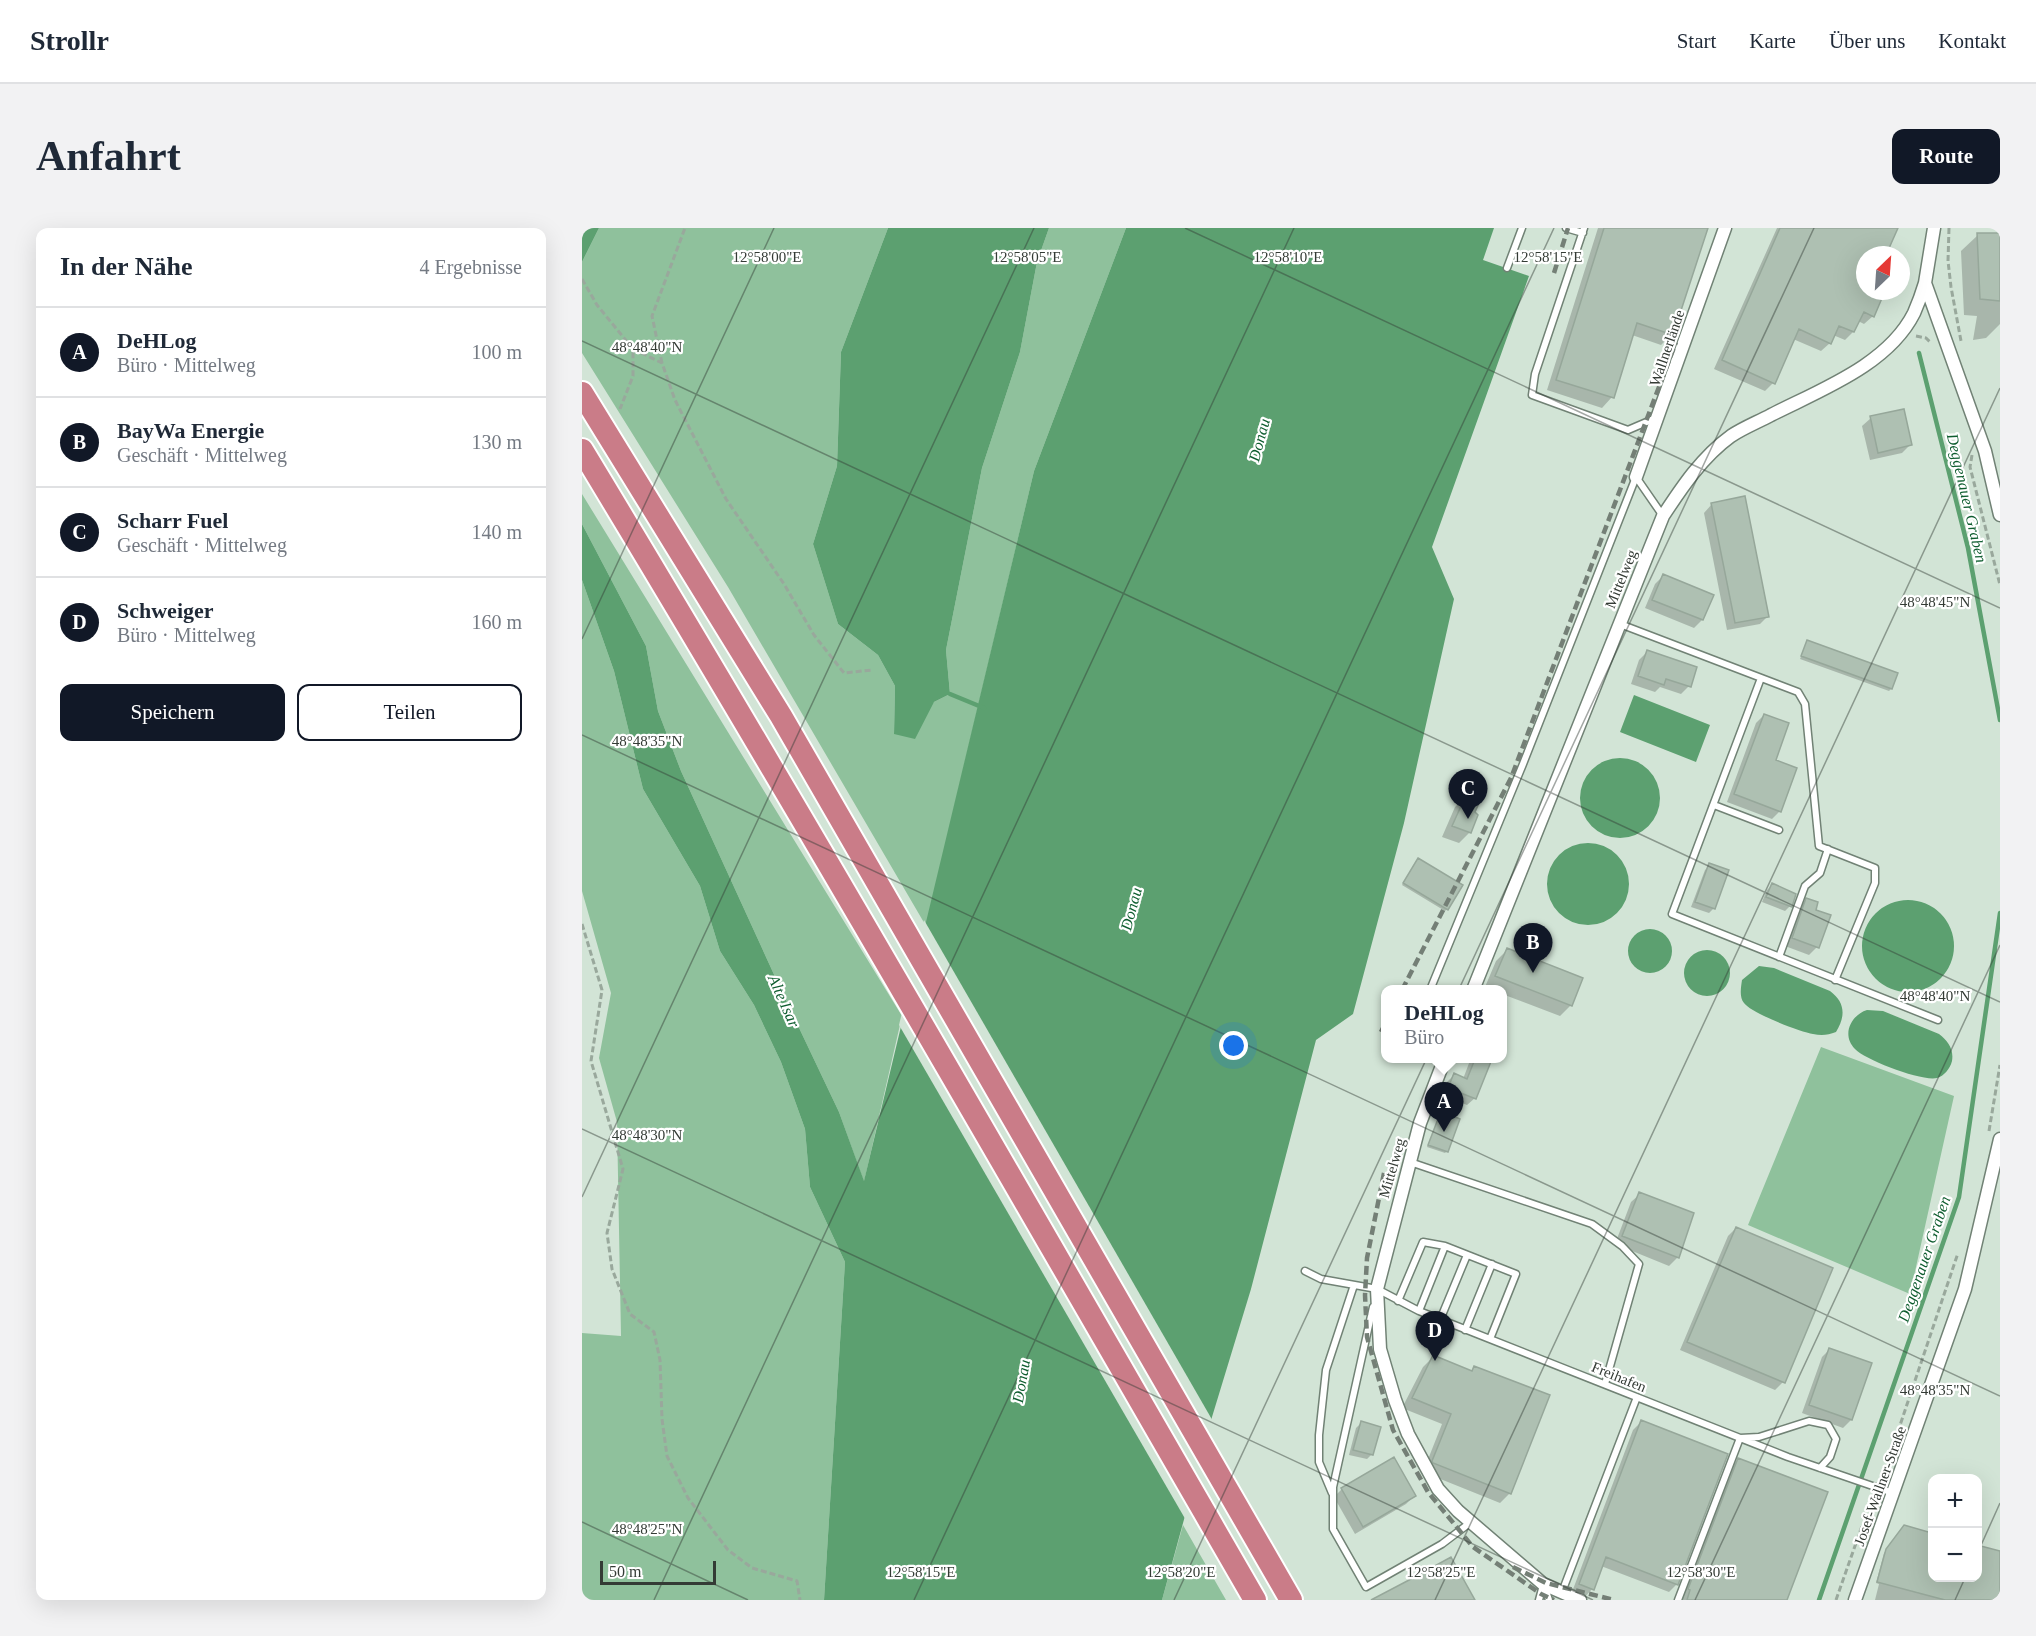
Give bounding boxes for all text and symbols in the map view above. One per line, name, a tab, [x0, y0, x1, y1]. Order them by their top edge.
text: Strollr	[30, 25, 109, 56]
text: Start	[1677, 29, 1716, 53]
text: Karte	[1749, 29, 1796, 53]
text: Über uns	[1829, 29, 1905, 53]
text: Kontakt	[1938, 29, 2006, 53]
button: Route	[1892, 129, 2000, 184]
text: Anfahrt	[36, 133, 181, 179]
north arrow	[1856, 246, 1910, 300]
text: 12°58'00"E	[733, 249, 802, 265]
text: 12°58'05"E	[993, 249, 1062, 265]
text: 12°58'10"E	[1254, 249, 1323, 265]
text: 12°58'15"E	[1514, 249, 1583, 265]
text: In der Nähe	[60, 252, 192, 281]
text: 4 Ergebnisse	[420, 256, 522, 278]
street label: Wallnerlände	[1646, 307, 1688, 388]
text: DeHLog	[117, 328, 196, 353]
text: 48°48'40"N	[612, 339, 682, 355]
text: A	[72, 341, 87, 363]
text: 100 m	[471, 341, 522, 363]
text: Büro · Mittelweg	[117, 354, 256, 376]
water label: Donau	[1245, 417, 1273, 464]
text: BayWa Energie	[117, 418, 264, 443]
text: B	[73, 431, 86, 453]
text: 130 m	[471, 431, 522, 453]
water label: Deggenauer Graben	[1943, 431, 1990, 564]
text: Geschäft · Mittelweg	[117, 444, 287, 466]
text: Scharr Fuel	[117, 508, 228, 533]
text: C	[72, 521, 87, 543]
text: 140 m	[471, 521, 522, 543]
text: Geschäft · Mittelweg	[117, 534, 287, 556]
street label: Mittelweg	[1602, 547, 1640, 611]
text: 48°48'45"N	[1900, 594, 1970, 610]
text: Schweiger	[117, 598, 214, 623]
text: D	[72, 611, 87, 633]
text: 160 m	[471, 611, 522, 633]
text: Büro · Mittelweg	[117, 624, 256, 646]
button: Speichern	[60, 684, 285, 741]
button: Teilen	[297, 684, 522, 741]
text: 48°48'35"N	[612, 733, 682, 749]
pin: C	[1448, 770, 1488, 819]
water label: Donau	[1117, 886, 1145, 933]
pin: B	[1514, 924, 1552, 973]
water label: Alte Isar	[765, 971, 803, 1031]
popup	[1381, 985, 1507, 1063]
text: 48°48'40"N	[1900, 988, 1970, 1004]
text: DeHLog	[1404, 1000, 1484, 1025]
text: Büro	[1404, 1026, 1444, 1048]
your location	[1219, 1031, 1248, 1060]
pin: A	[1424, 1082, 1464, 1132]
text: 48°48'30"N	[612, 1127, 682, 1143]
street label: Mittelweg	[1376, 1136, 1408, 1200]
water label: Deggenauer Graben	[1894, 1194, 1954, 1325]
pin: D	[1416, 1312, 1454, 1361]
water label: Donau	[1009, 1358, 1033, 1405]
street label: Freihafen	[1589, 1359, 1649, 1395]
text: 48°48'35"N	[1900, 1382, 1970, 1398]
street label: Josef-Wallner-Straße	[1851, 1424, 1909, 1548]
map controls	[1928, 1474, 1982, 1582]
button: +	[1928, 1474, 1982, 1528]
text: 48°48'25"N	[612, 1521, 682, 1537]
button: −	[1928, 1528, 1982, 1582]
scale bar	[600, 1558, 716, 1586]
text: 50 m	[609, 1563, 641, 1580]
text: 12°58'15"E	[887, 1564, 956, 1580]
text: 12°58'20"E	[1147, 1564, 1216, 1580]
text: 12°58'25"E	[1407, 1564, 1476, 1580]
text: 12°58'30"E	[1667, 1564, 1736, 1580]

